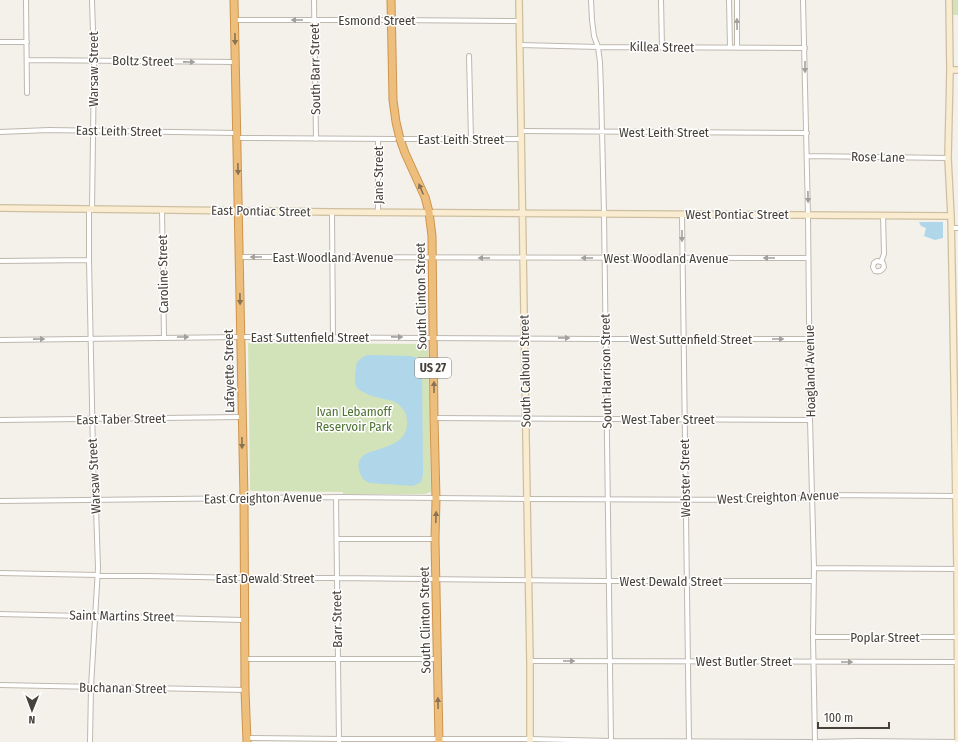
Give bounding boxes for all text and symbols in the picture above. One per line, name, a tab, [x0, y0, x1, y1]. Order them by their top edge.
street label: Esmond Street	[338, 13, 416, 28]
one-way arrow	[290, 17, 303, 23]
one-way arrow	[734, 17, 740, 30]
street label: South Barr Street	[307, 22, 323, 115]
street label: Warsaw Street	[86, 31, 101, 107]
one-way arrow	[232, 33, 238, 46]
street label: Killea Street	[630, 39, 695, 55]
street label: Boltz Street	[112, 53, 175, 69]
one-way arrow	[183, 59, 196, 65]
one-way arrow	[802, 61, 808, 74]
street label: East Leith Street	[76, 123, 163, 139]
street label: West Leith Street	[619, 125, 710, 140]
street label: East Leith Street	[418, 132, 505, 147]
street label: Jane Street	[371, 145, 386, 204]
street label: Rose Lane	[851, 149, 905, 165]
one-way arrow	[235, 163, 241, 176]
one-way arrow	[418, 182, 424, 194]
one-way arrow	[805, 191, 811, 204]
street label: East Pontiac Street	[211, 203, 312, 219]
street label: West Pontiac Street	[685, 207, 789, 222]
one-way arrow	[679, 230, 685, 243]
street label: Caroline Street	[155, 234, 171, 314]
street label: South Clinton Street	[413, 242, 429, 350]
street label: East Woodland Avenue	[272, 250, 394, 265]
street label: West Woodland Avenue	[604, 251, 728, 266]
one-way arrow	[249, 254, 262, 260]
one-way arrow	[477, 255, 490, 261]
one-way arrow	[580, 255, 593, 261]
one-way arrow	[762, 255, 775, 261]
one-way arrow	[237, 293, 243, 306]
street label: South Harrison Street	[597, 313, 615, 429]
street label: South Calhoun Street	[517, 314, 533, 427]
street label: Hoagland Avenue	[802, 325, 818, 417]
street label: Lafayette Street	[221, 328, 237, 413]
street label: East Suttenfield Street	[251, 330, 370, 345]
street label: West Suttenfield Street	[630, 332, 753, 347]
one-way arrow	[177, 334, 190, 340]
one-way arrow	[391, 334, 404, 340]
one-way arrow	[558, 335, 571, 341]
one-way arrow	[772, 335, 784, 342]
one-way arrow	[33, 336, 45, 343]
road number: US 27	[415, 358, 451, 378]
one-way arrow	[430, 381, 437, 393]
park label: Ivan Lebamoff Reservoir Park	[316, 404, 393, 434]
street label: East Taber Street	[76, 411, 167, 427]
street label: West Taber Street	[621, 412, 716, 427]
street label: Warsaw Street	[84, 437, 103, 514]
one-way arrow	[239, 437, 246, 449]
street label: Webster Street	[677, 438, 693, 517]
street label: West Creighton Avenue	[717, 487, 839, 507]
street label: East Creighton Avenue	[204, 489, 322, 507]
one-way arrow	[433, 510, 439, 523]
street label: South Clinton Street	[417, 566, 433, 674]
street label: East Dewald Street	[216, 571, 315, 586]
street label: West Dewald Street	[620, 574, 723, 589]
street label: Barr Street	[329, 589, 345, 648]
street label: Saint Martins Street	[69, 608, 176, 624]
street label: Poplar Street	[850, 630, 920, 645]
street label: West Butler Street	[696, 654, 793, 669]
one-way arrow	[563, 658, 576, 664]
one-way arrow	[841, 659, 854, 665]
street label: Buchanan Street	[79, 680, 168, 696]
north arrow	[12, 690, 52, 730]
one-way arrow	[435, 697, 442, 709]
scale bar	[818, 704, 889, 730]
text: 100 m	[824, 711, 853, 725]
text: N	[28, 713, 35, 726]

